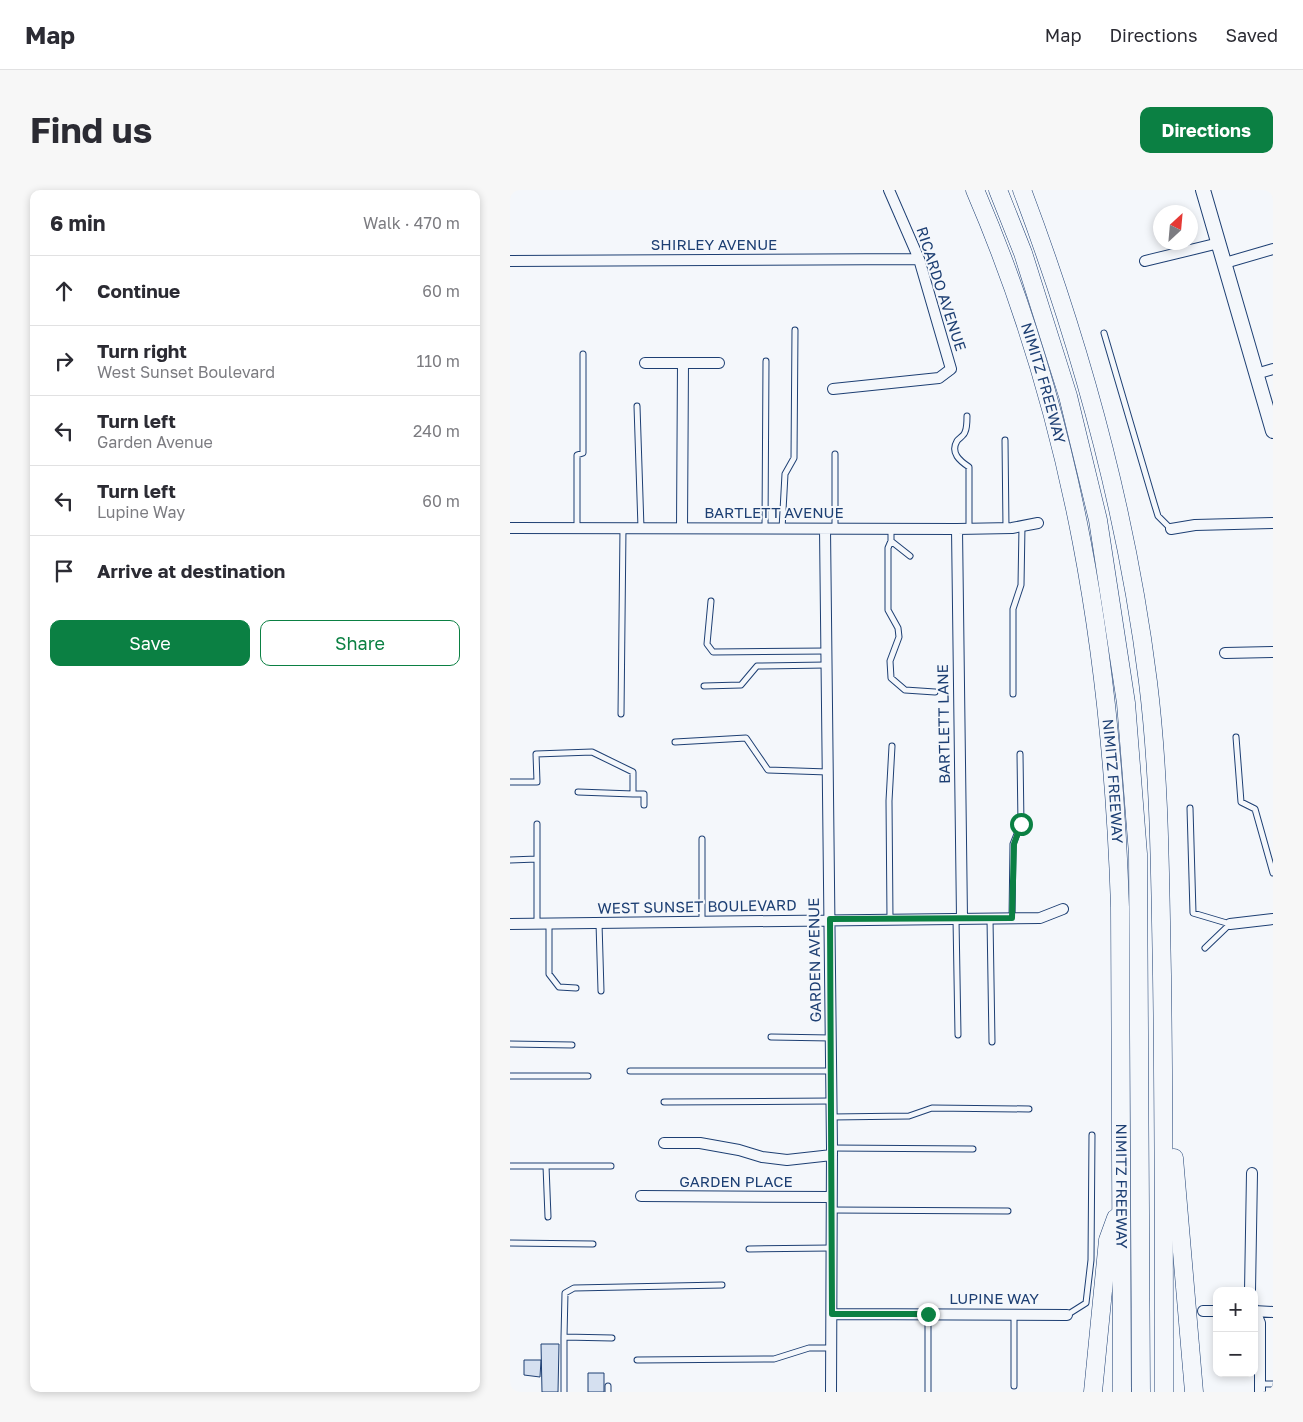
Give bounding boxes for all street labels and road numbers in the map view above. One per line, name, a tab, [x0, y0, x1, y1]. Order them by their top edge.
street label: RICARDO AVENUE	[913, 224, 971, 353]
street label: SHIRLEY AVENUE	[651, 235, 777, 253]
street label: NIMITZ FREEWAY	[1018, 320, 1070, 446]
street label: BARTLETT AVENUE	[704, 503, 844, 521]
street label: BARTLETT LANE	[933, 664, 953, 784]
street label: NIMITZ FREEWAY	[1100, 718, 1127, 844]
street label: WEST SUNSET BOULEVARD	[597, 895, 797, 917]
street label: GARDEN AVENUE	[804, 898, 824, 1023]
street label: NIMITZ FREEWAY	[1113, 1124, 1131, 1249]
street label: GARDEN PLACE	[679, 1172, 793, 1190]
street label: LUPINE WAY	[949, 1289, 1039, 1307]

